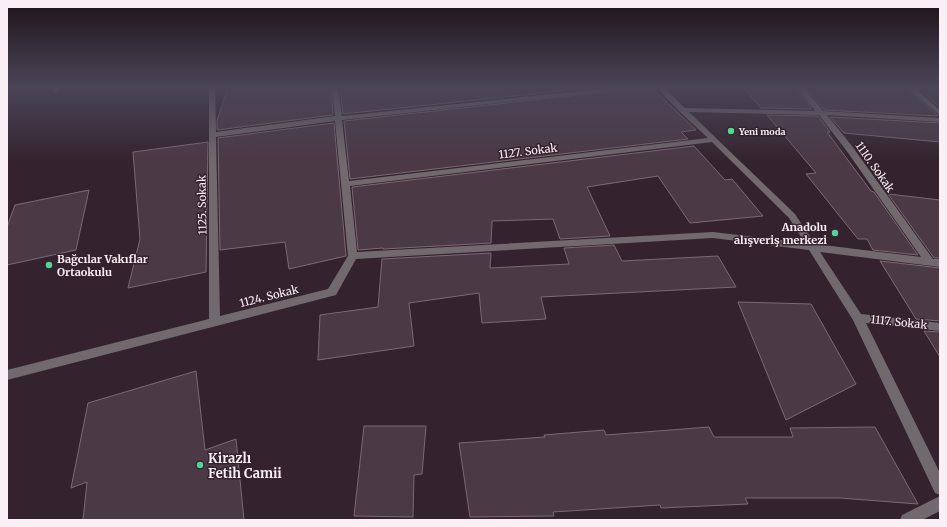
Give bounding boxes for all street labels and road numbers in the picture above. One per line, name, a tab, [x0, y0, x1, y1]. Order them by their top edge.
street label: 1110. Sokak	[852, 139, 898, 195]
street label: 1127. Sokak	[498, 140, 558, 162]
street label: 1125. Sokak	[194, 175, 210, 235]
street label: 1124. Sokak	[238, 282, 300, 310]
street label: 1117. Sokak	[870, 312, 928, 332]

